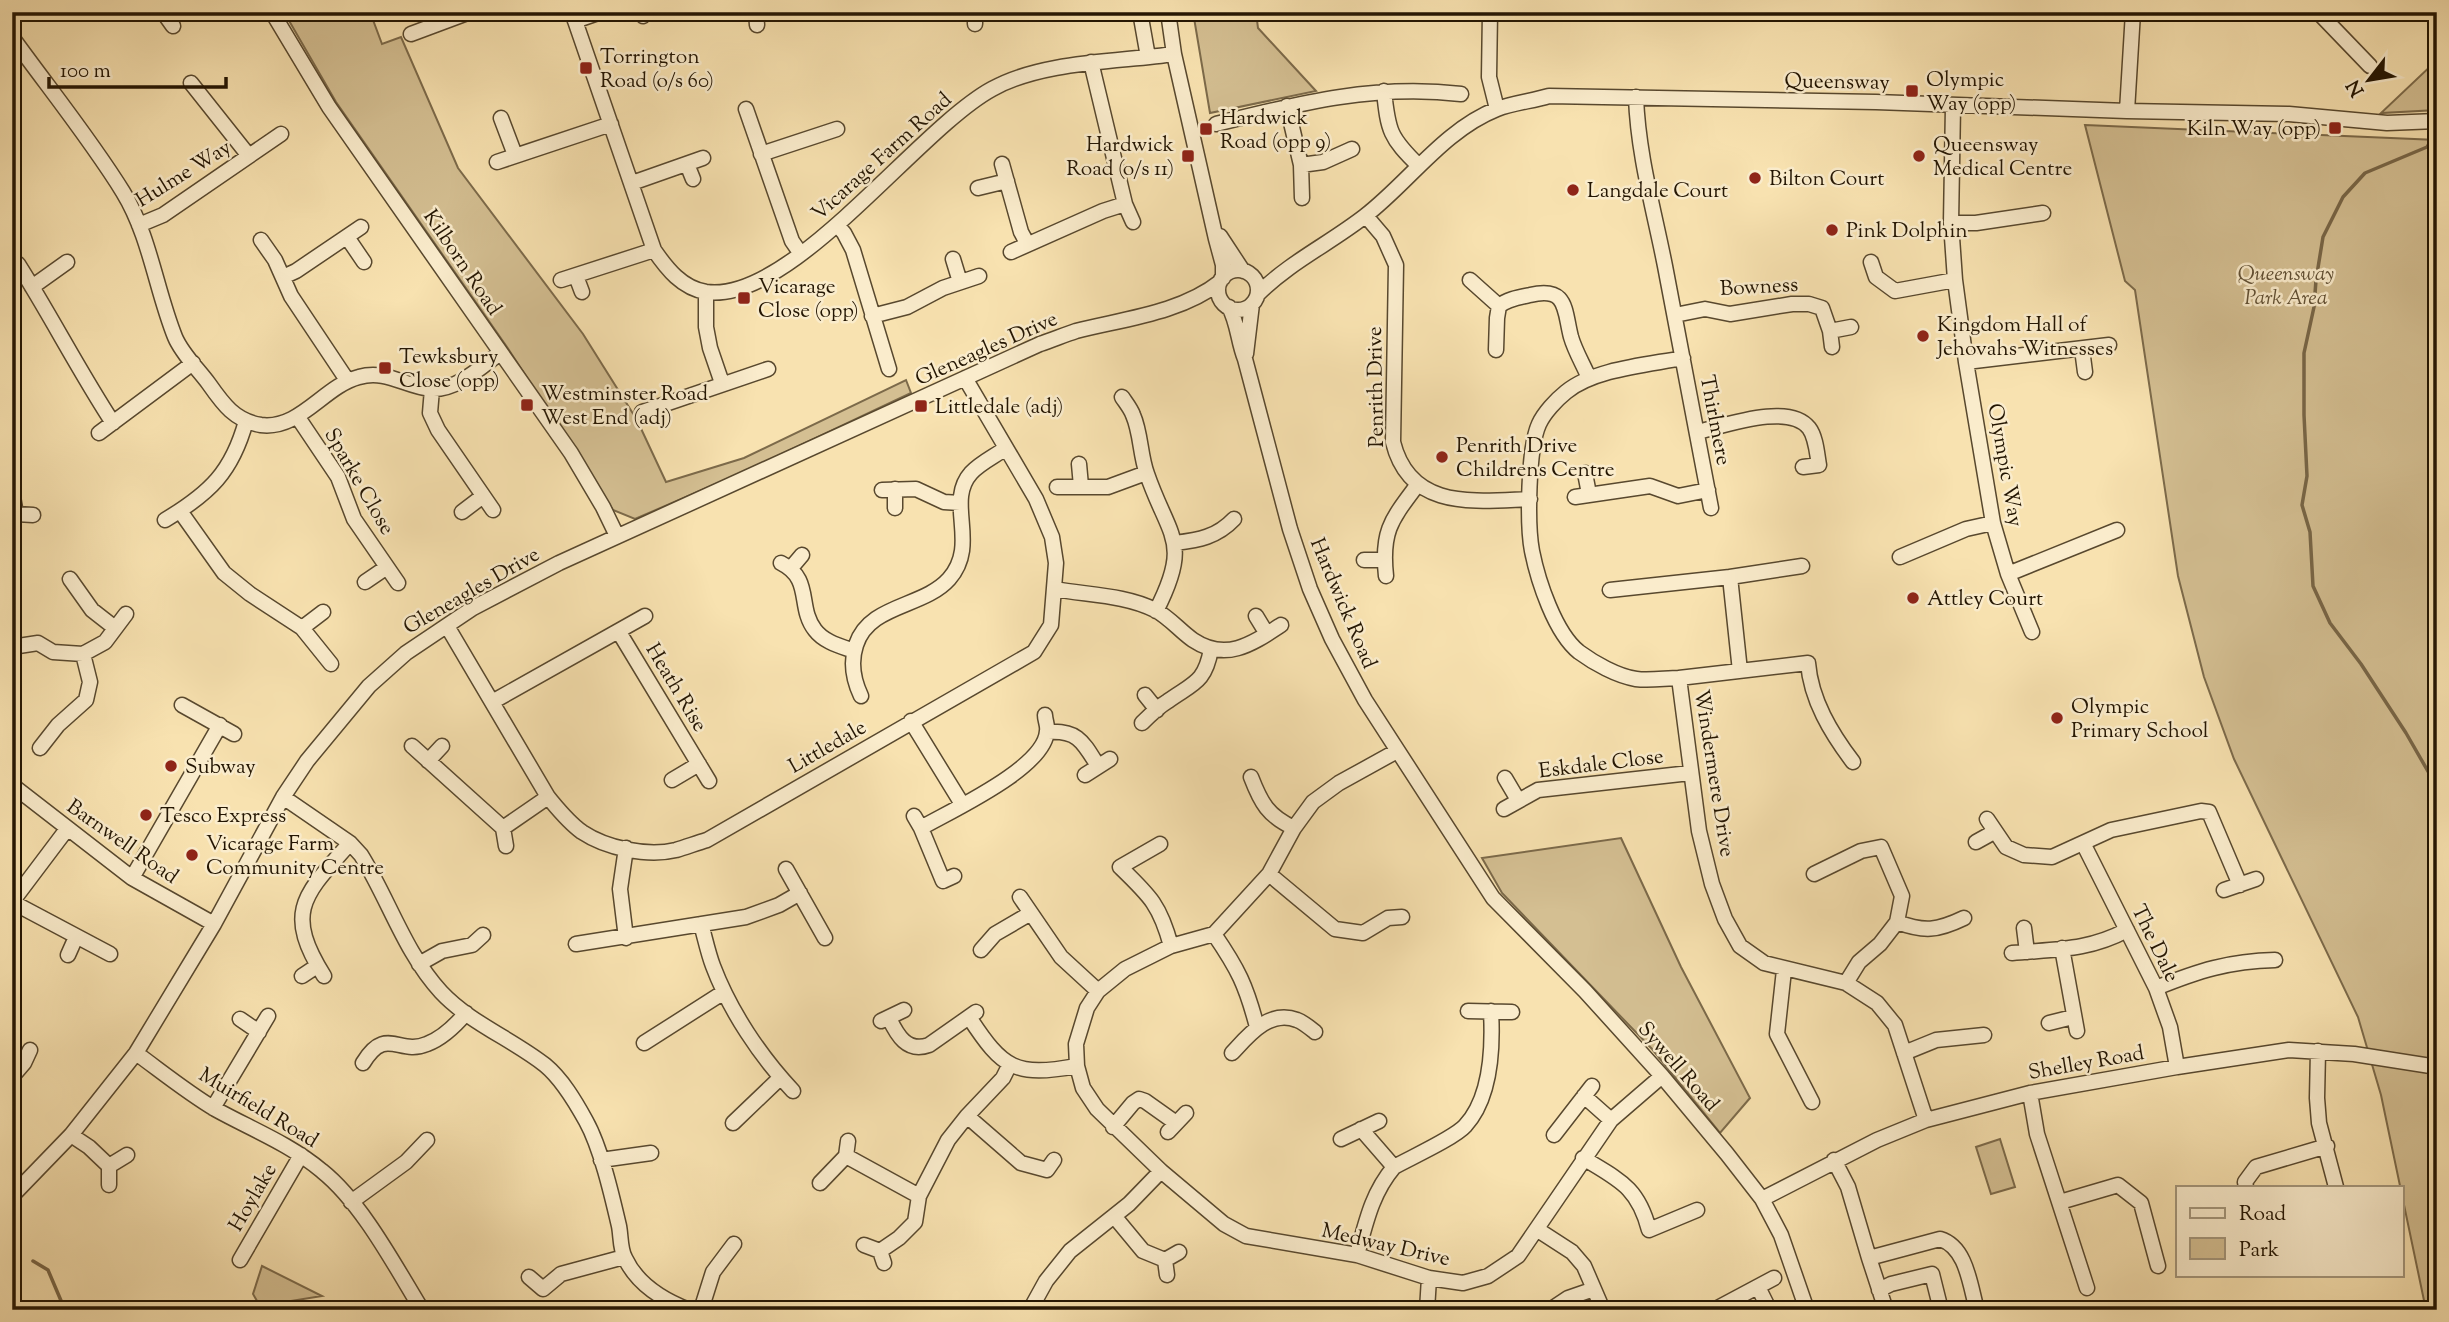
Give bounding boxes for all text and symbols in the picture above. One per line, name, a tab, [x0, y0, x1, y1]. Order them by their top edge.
place label: Torrington Road (o/s 60)	[600, 43, 714, 97]
scale bar	[49, 46, 226, 90]
north arrow	[2334, 46, 2404, 116]
text: 100 m	[60, 57, 111, 87]
marker: Torrington Road (o/s 60)	[578, 60, 594, 76]
place label: Olympic Way (opp)	[1926, 66, 2016, 120]
street label: Queensway	[1784, 67, 1891, 99]
text: N	[2341, 74, 2372, 101]
marker: Olympic Way (opp)	[1904, 83, 1920, 99]
street label: Vicarage Farm Road	[806, 86, 959, 229]
place label: Hardwick Road (opp 9)	[1220, 104, 1331, 158]
place label: Kiln Way (opp)	[2187, 115, 2321, 145]
marker: Kiln Way (opp)	[2327, 120, 2343, 136]
marker: Hardwick Road (opp 9)	[1198, 121, 1214, 137]
place label: Hardwick Road (o/s 11)	[1066, 131, 1175, 185]
place label: Queensway Medical Centre	[1933, 131, 2072, 185]
street label: Hulme Way	[130, 133, 238, 216]
marker: Hardwick Road (o/s 11)	[1180, 148, 1196, 164]
marker: Queensway Medical Centre	[1911, 148, 1927, 164]
place label: Bilton Court	[1769, 165, 1884, 195]
marker: Bilton Court	[1747, 170, 1763, 186]
place label: Langdale Court	[1587, 177, 1728, 207]
marker: Langdale Court	[1565, 182, 1581, 198]
street label: Kilborn Road	[415, 204, 508, 322]
place label: Pink Dolphin	[1846, 217, 1968, 247]
marker: Pink Dolphin	[1824, 222, 1840, 238]
park label: Queensway Park Area	[2238, 260, 2334, 314]
street label: Bowness	[1719, 271, 1799, 305]
place label: Vicarage Close (opp)	[758, 273, 859, 327]
marker: Vicarage Close (opp)	[736, 290, 752, 306]
street label: Gleneagles Drive	[911, 305, 1063, 395]
place label: Kingdom Hall of Jehovahs Witnesses	[1936, 311, 2113, 365]
street label: Penrith Drive	[1361, 326, 1393, 448]
marker: Kingdom Hall of Jehovahs Witnesses	[1915, 328, 1931, 344]
place label: Tewksbury Close (opp)	[399, 343, 500, 397]
marker: Tewksbury Close (opp)	[377, 360, 393, 376]
street label: Thirlmere	[1691, 373, 1737, 468]
place label: Westminster Road West End (adj)	[541, 380, 708, 434]
place label: Littledale (adj)	[935, 393, 1063, 423]
marker: Westminster Road West End (adj)	[519, 397, 535, 413]
marker: Littledale (adj)	[913, 398, 929, 414]
street label: Olympic Way	[1978, 401, 2030, 530]
street label: Sparke Close	[316, 423, 401, 541]
place label: Penrith Drive Childrens Centre	[1456, 432, 1615, 486]
marker: Penrith Drive Childrens Centre	[1434, 449, 1450, 465]
street label: Hardwick Road	[1301, 534, 1383, 674]
street label: Gleneagles Drive	[398, 541, 546, 643]
place label: Attley Court	[1927, 585, 2043, 615]
marker: Attley Court	[1905, 590, 1921, 606]
street label: Heath Rise	[637, 638, 714, 738]
street label: Windermere Drive	[1685, 687, 1741, 859]
place label: Olympic Primary School	[2071, 693, 2209, 747]
marker: Olympic Primary School	[2049, 710, 2065, 726]
street label: Littledale	[784, 713, 872, 782]
street label: Eskdale Close	[1537, 742, 1665, 788]
place label: Subway	[185, 753, 256, 783]
marker: Subway	[163, 758, 179, 774]
street label: Barnwell Road	[60, 793, 184, 892]
place label: Tesco Express	[160, 802, 286, 832]
marker: Tesco Express	[138, 807, 154, 823]
place label: Vicarage Farm Community Centre	[206, 830, 384, 884]
marker: Vicarage Farm Community Centre	[184, 847, 200, 863]
street label: The Dale	[2123, 900, 2186, 988]
street label: Sywell Road	[1630, 1016, 1725, 1119]
street label: Shelley Road	[2026, 1039, 2147, 1089]
street label: Muirfield Road	[192, 1061, 324, 1156]
street label: Hoylake	[222, 1158, 285, 1238]
legend	[2176, 1186, 2404, 1276]
text: Road	[2239, 1200, 2286, 1230]
street label: Medway Drive	[1318, 1217, 1453, 1275]
text: Park	[2239, 1236, 2280, 1266]

